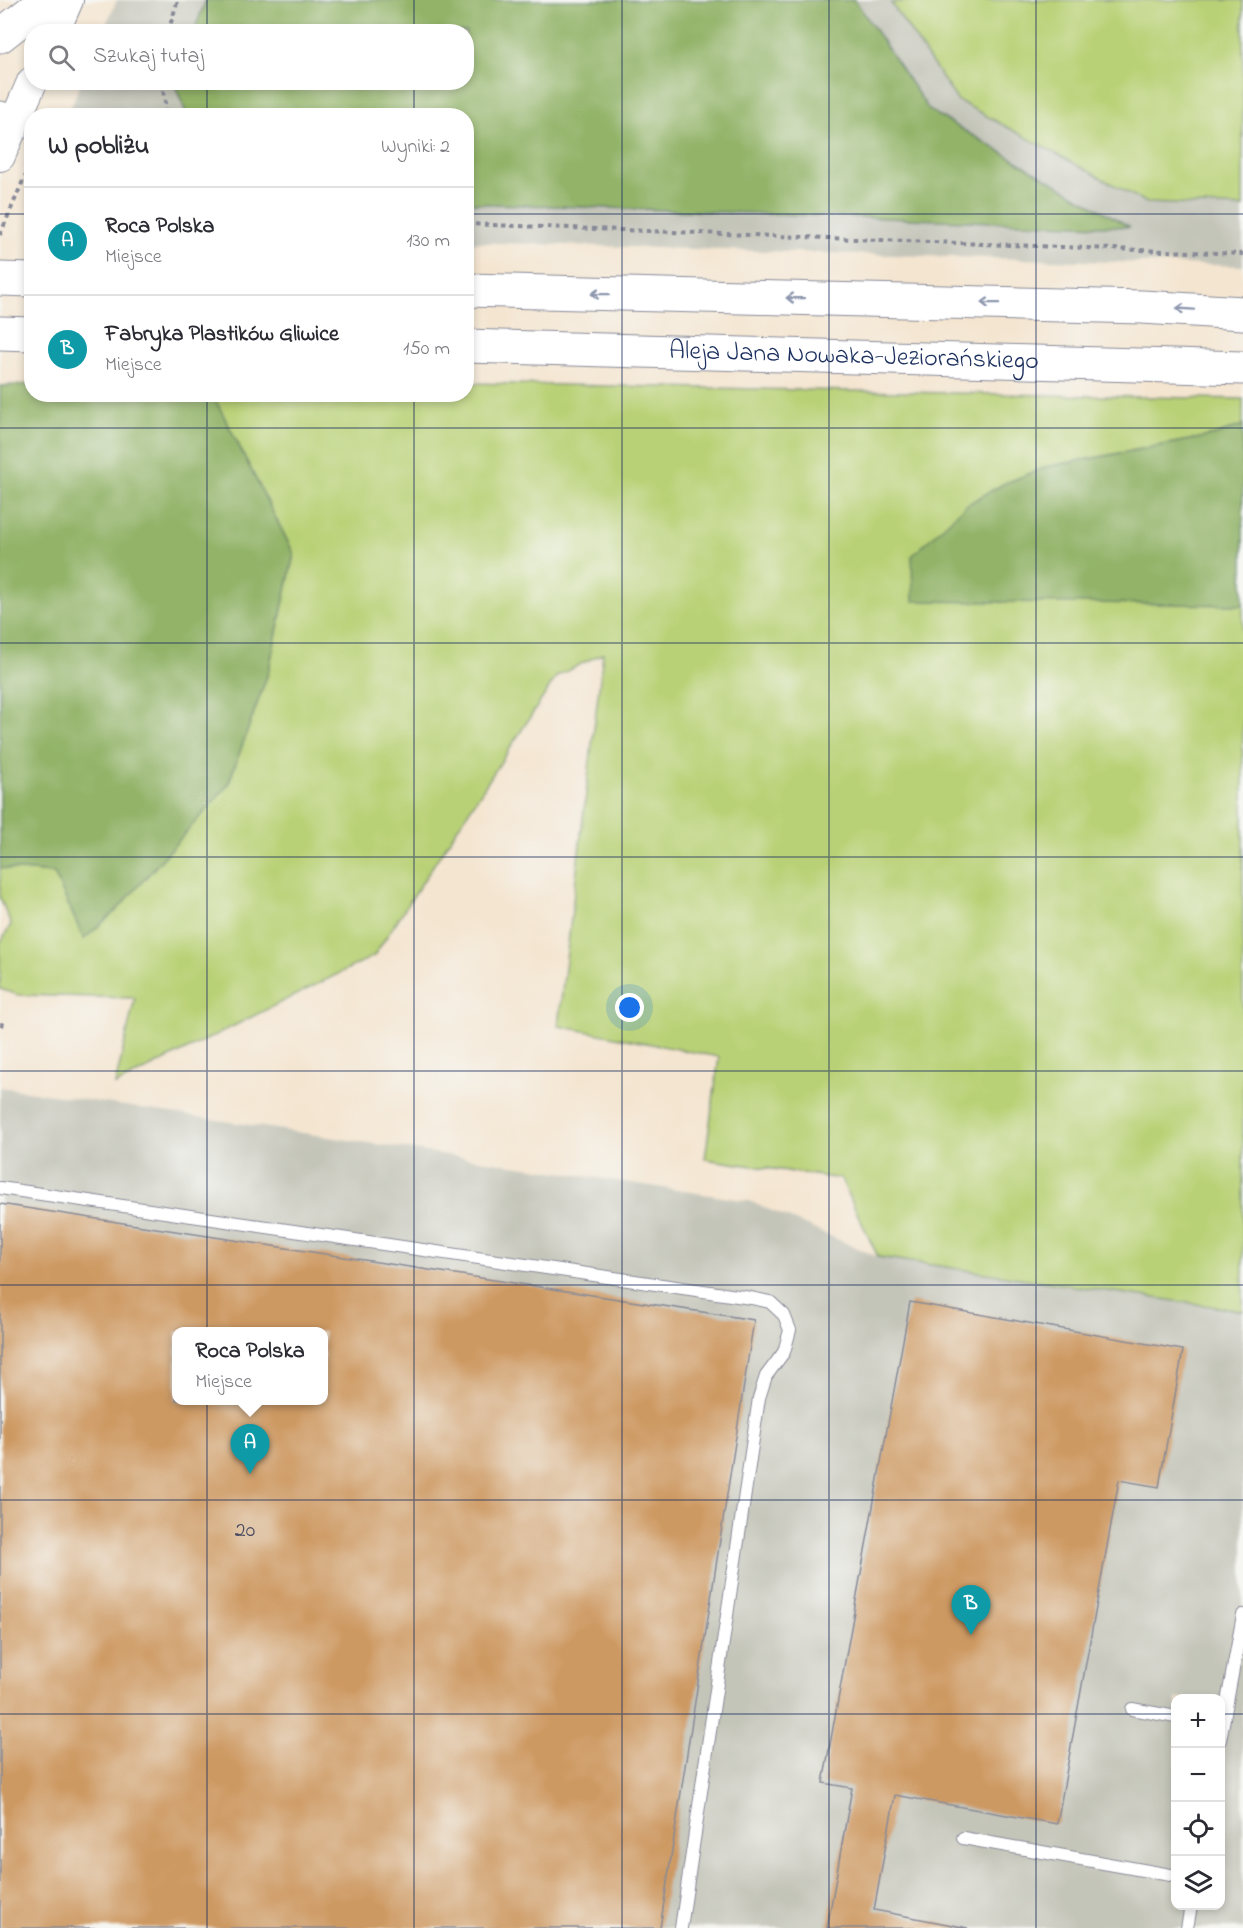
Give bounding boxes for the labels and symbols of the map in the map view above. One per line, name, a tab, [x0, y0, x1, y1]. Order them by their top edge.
one-way arrow	[590, 288, 610, 299]
one-way arrow	[785, 293, 805, 304]
one-way arrow	[980, 297, 1000, 309]
one-way arrow	[1175, 304, 1195, 315]
street label: Aleja Jana Nowaka-Jeziorańskiego	[668, 333, 1039, 381]
your location	[615, 993, 644, 1022]
pin: A	[230, 1424, 270, 1474]
house number: 20	[235, 1515, 255, 1547]
pin: B	[952, 1586, 990, 1635]

